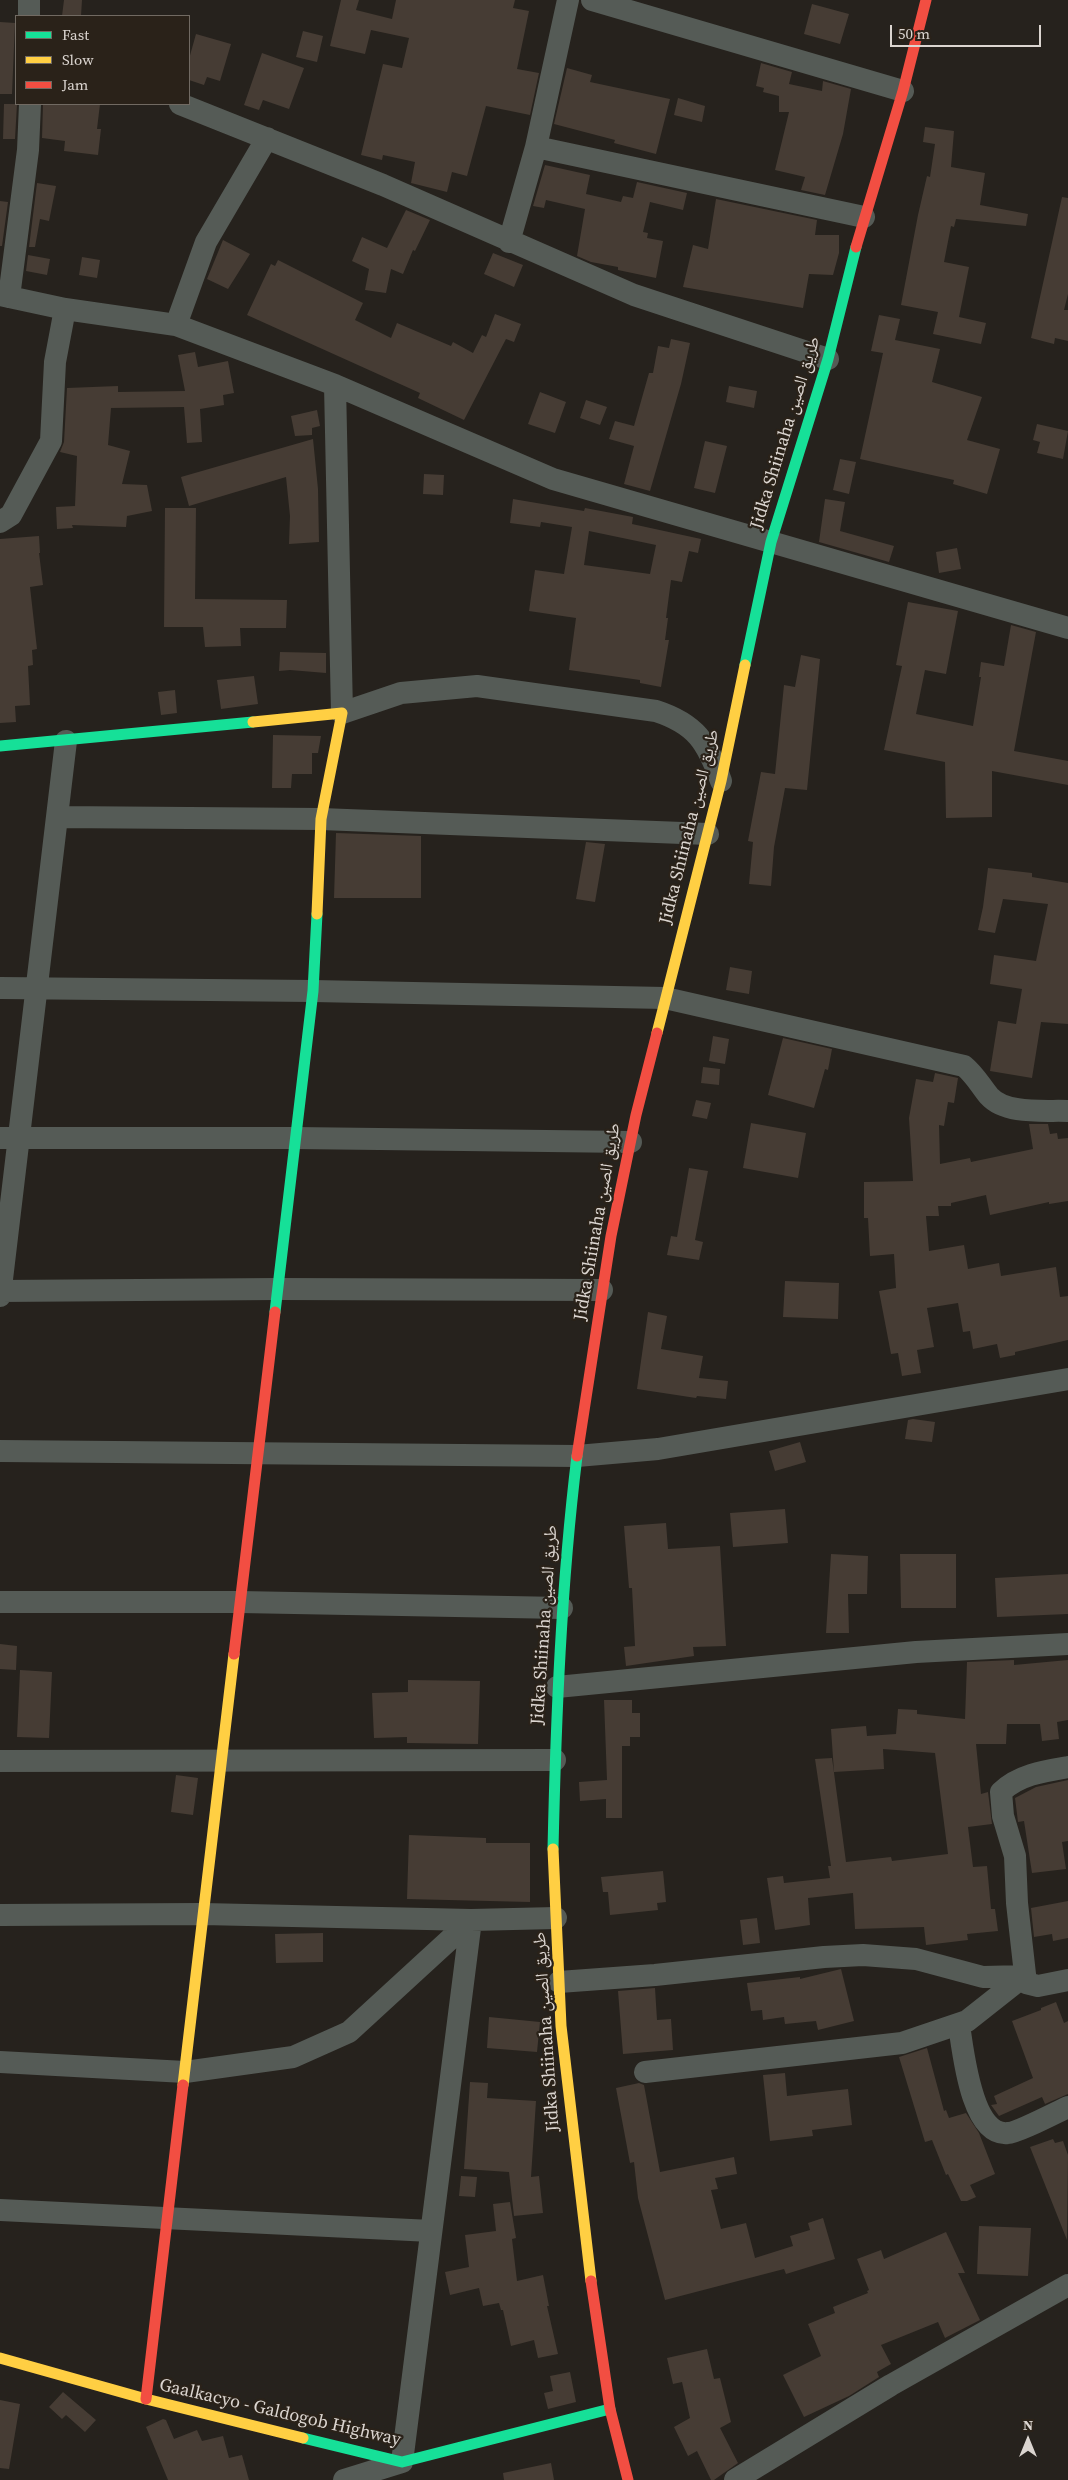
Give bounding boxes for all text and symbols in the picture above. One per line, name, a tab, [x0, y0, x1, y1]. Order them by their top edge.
legend	[15, 15, 190, 105]
scale bar	[893, 15, 1044, 47]
text: 50 m	[898, 23, 930, 44]
text: Fast	[62, 24, 89, 45]
text: Slow	[62, 49, 94, 70]
text: Jam	[62, 74, 88, 95]
street label: Jidka Shiinaha طريق الصين	[746, 334, 826, 532]
street label: Jidka Shiinaha طريق الصين	[655, 727, 725, 927]
street label: Jidka Shiinaha طريق الصين	[570, 1121, 626, 1323]
street label: Jidka Shiinaha طريق الصين	[527, 1524, 563, 1726]
street label: Jidka Shiinaha طريق الصين	[529, 1931, 565, 2133]
street label: Gaalkacyo - Galdogob Highway	[157, 2375, 403, 2451]
north arrow	[1003, 2415, 1053, 2465]
text: N	[1023, 2415, 1033, 2435]

